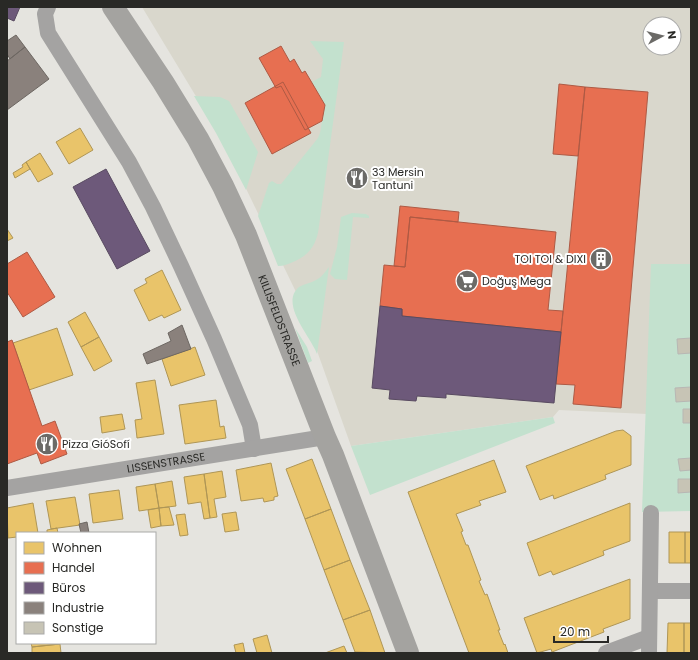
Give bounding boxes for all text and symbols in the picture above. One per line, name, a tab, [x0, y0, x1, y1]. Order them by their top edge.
north arrow	[642, 16, 682, 56]
text: N	[663, 30, 680, 40]
place label: 33 Mersin Tantuni	[372, 164, 424, 193]
restaurant icon: 33 Mersin Tantuni	[344, 165, 370, 191]
building icon: TOI TOI & DIXI	[588, 246, 614, 272]
place label: TOI TOI & DIXI	[514, 251, 586, 267]
supermarket icon: Doğuş Mega	[454, 268, 480, 294]
street label: KILLISFELDSTRASSE	[254, 272, 304, 368]
place label: Doğuş Mega	[482, 273, 551, 289]
restaurant icon: Pizza GióSofí	[34, 431, 60, 457]
place label: Pizza GióSofí	[62, 436, 130, 452]
street label: LISSENSTRASSE	[126, 448, 206, 477]
legend	[16, 532, 156, 644]
text: Wohnen	[52, 539, 102, 556]
text: Handel	[52, 559, 95, 576]
text: Büros	[52, 579, 85, 596]
text: Industrie	[52, 599, 104, 616]
scale bar	[554, 618, 608, 644]
text: Sonstige	[52, 619, 104, 636]
text: 20 m	[560, 623, 590, 640]

